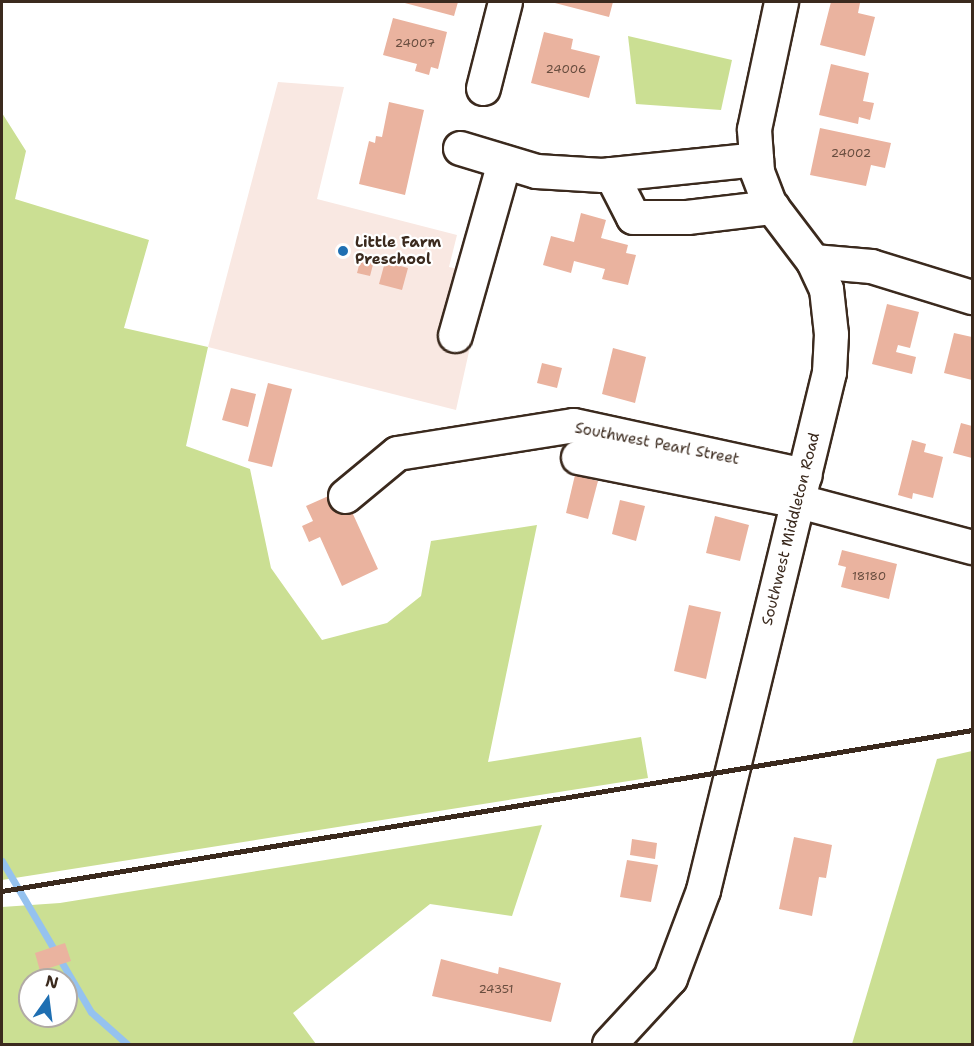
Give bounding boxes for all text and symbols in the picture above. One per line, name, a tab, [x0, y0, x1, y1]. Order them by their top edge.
house number: 24007	[395, 37, 435, 51]
house number: 24006	[546, 63, 586, 77]
house number: 24002	[831, 147, 871, 161]
place label: Little Farm Preschool	[355, 233, 441, 268]
marker: Little Farm Preschool	[336, 244, 350, 258]
street label: Southwest Pearl Street	[573, 419, 741, 469]
street label: Southwest Middleton Road	[758, 431, 824, 627]
house number: 18180	[852, 570, 886, 584]
north arrow	[18, 968, 78, 1028]
text: N	[43, 970, 61, 994]
house number: 24351	[478, 983, 514, 997]

